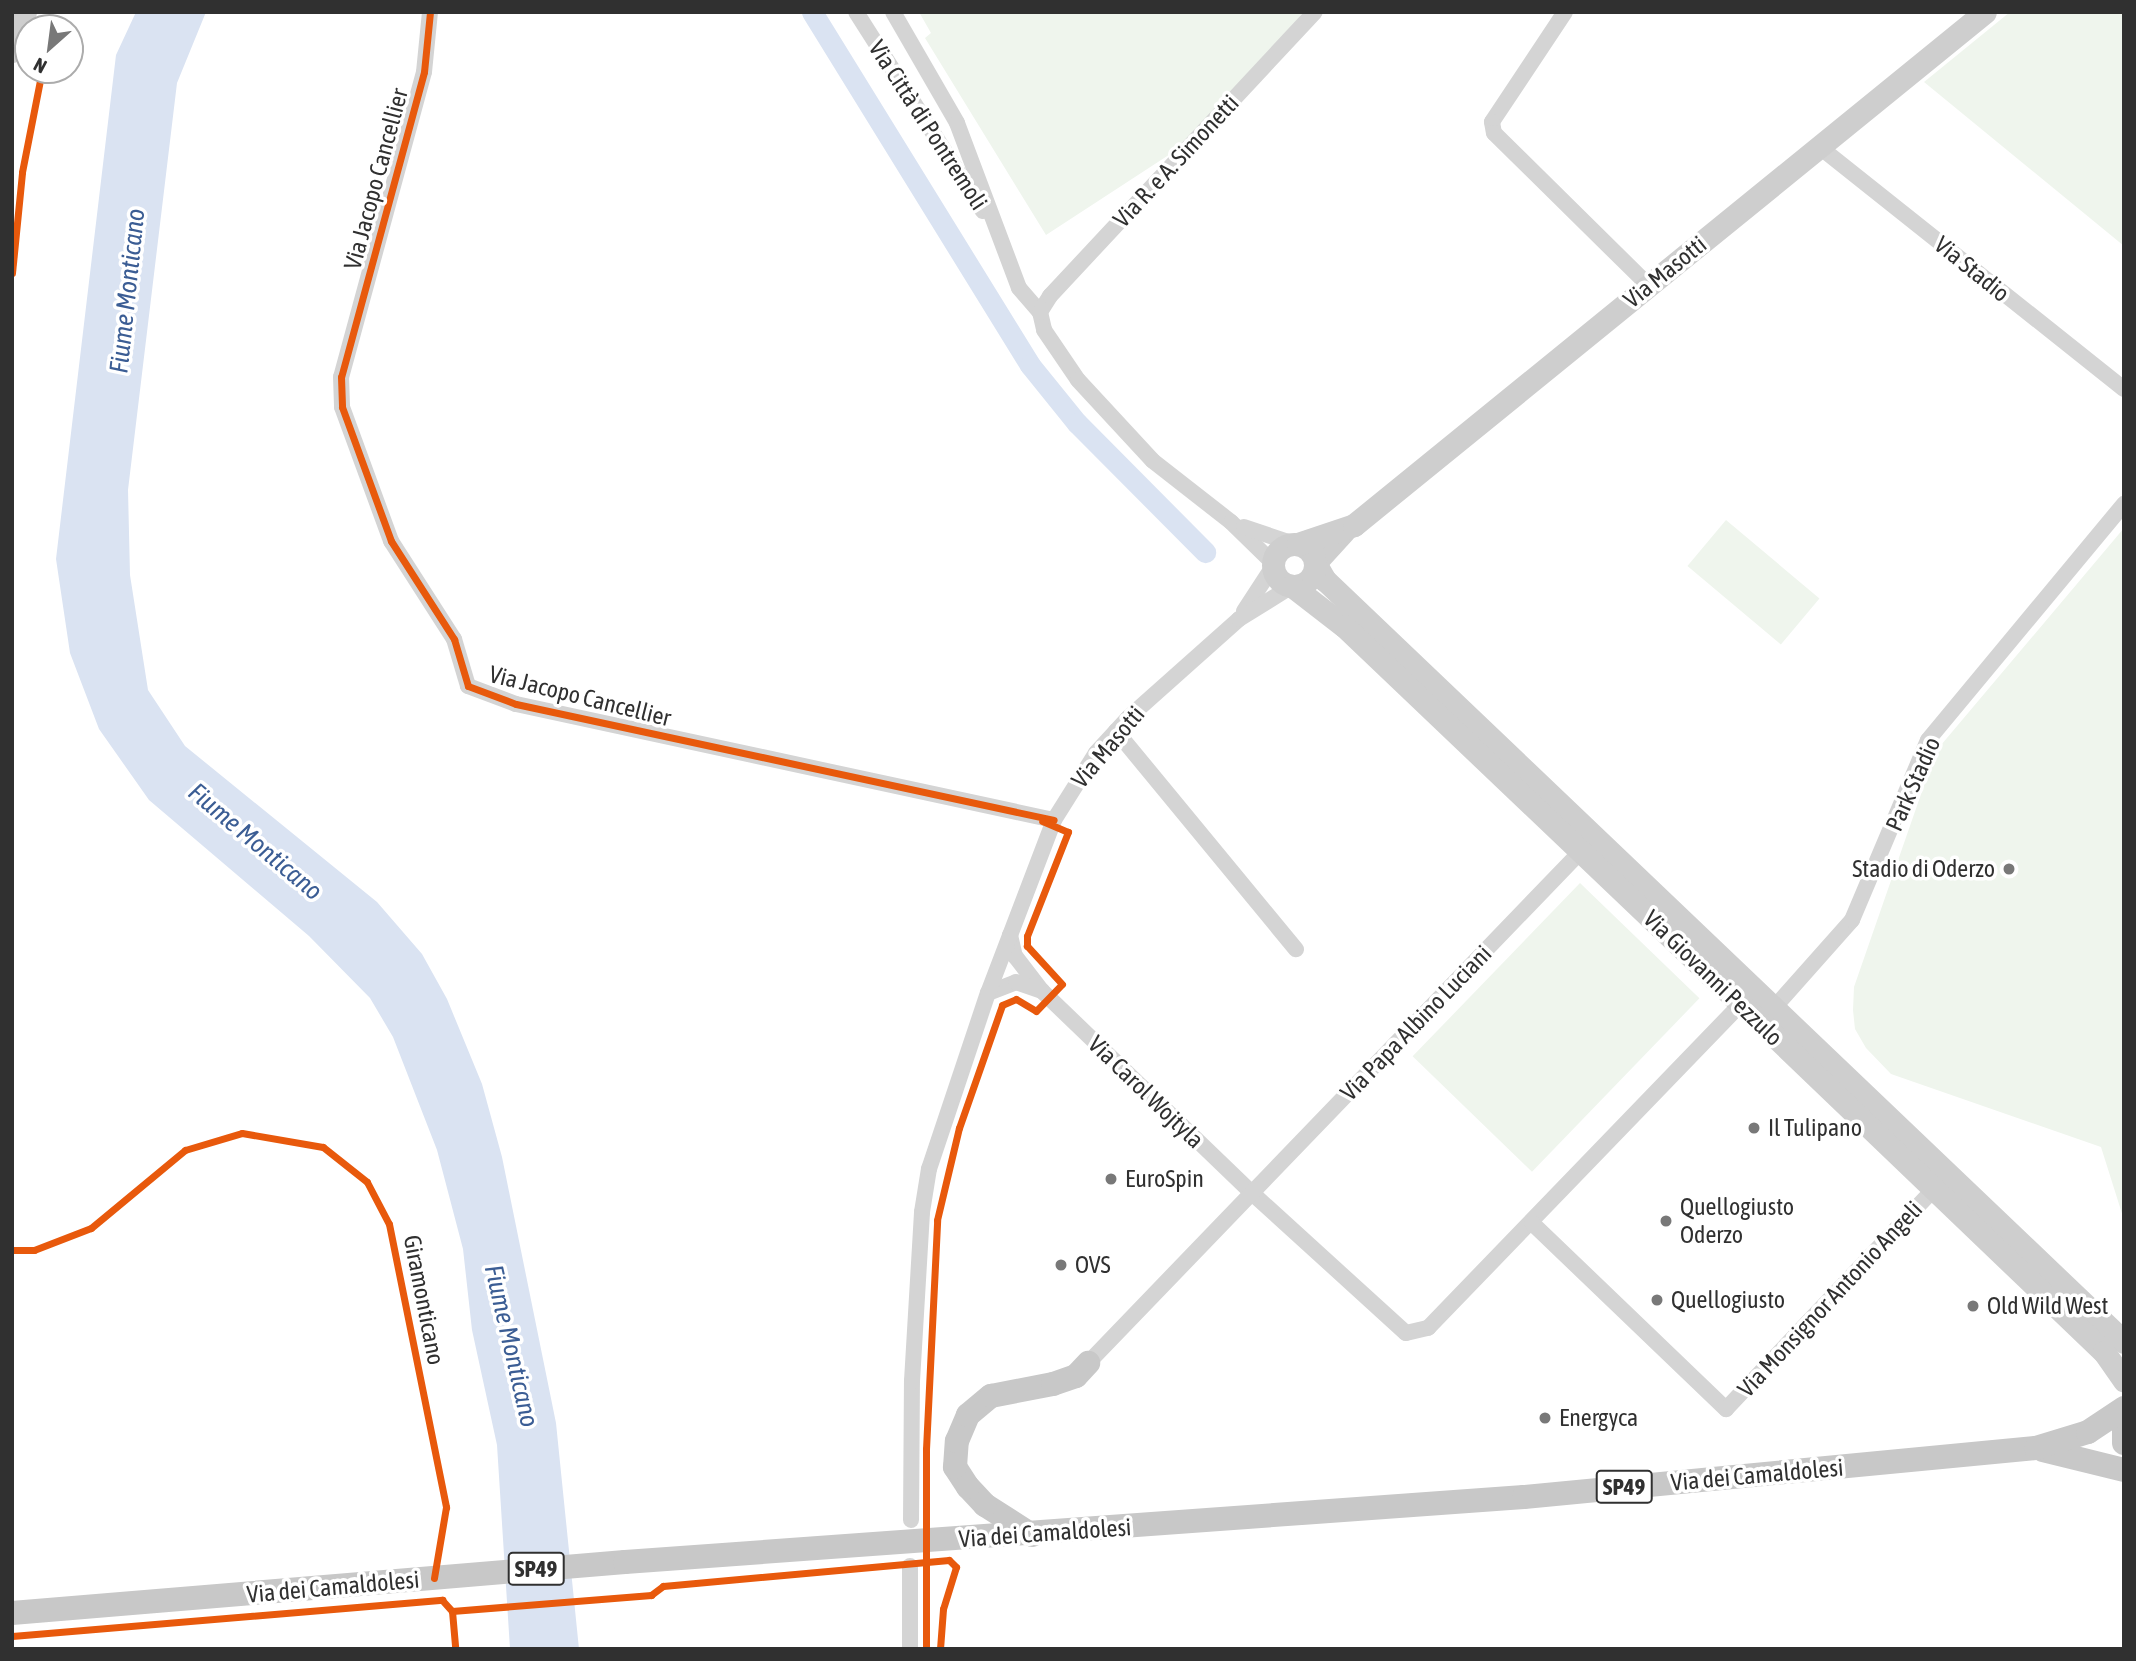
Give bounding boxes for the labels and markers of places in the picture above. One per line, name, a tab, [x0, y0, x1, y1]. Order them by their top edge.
place label: Stadio di Oderzo	[1852, 855, 1995, 883]
marker: Stadio di Oderzo	[2001, 861, 2017, 877]
place label: Il Tulipano	[1768, 1114, 1862, 1142]
marker: Il Tulipano	[1746, 1120, 1762, 1136]
place label: EuroSpin	[1125, 1165, 1204, 1193]
marker: EuroSpin	[1103, 1171, 1119, 1187]
place label: Quellogiusto Oderzo	[1680, 1193, 1794, 1249]
marker: Quellogiusto Oderzo	[1658, 1213, 1674, 1229]
place label: OVS	[1075, 1251, 1111, 1279]
marker: OVS	[1053, 1257, 1069, 1273]
place label: Quellogiusto	[1671, 1286, 1785, 1314]
marker: Quellogiusto	[1649, 1292, 1665, 1308]
place label: Old Wild West	[1987, 1292, 2108, 1320]
marker: Old Wild West	[1965, 1298, 1981, 1314]
place label: Energyca	[1559, 1404, 1638, 1432]
marker: Energyca	[1537, 1410, 1553, 1426]

